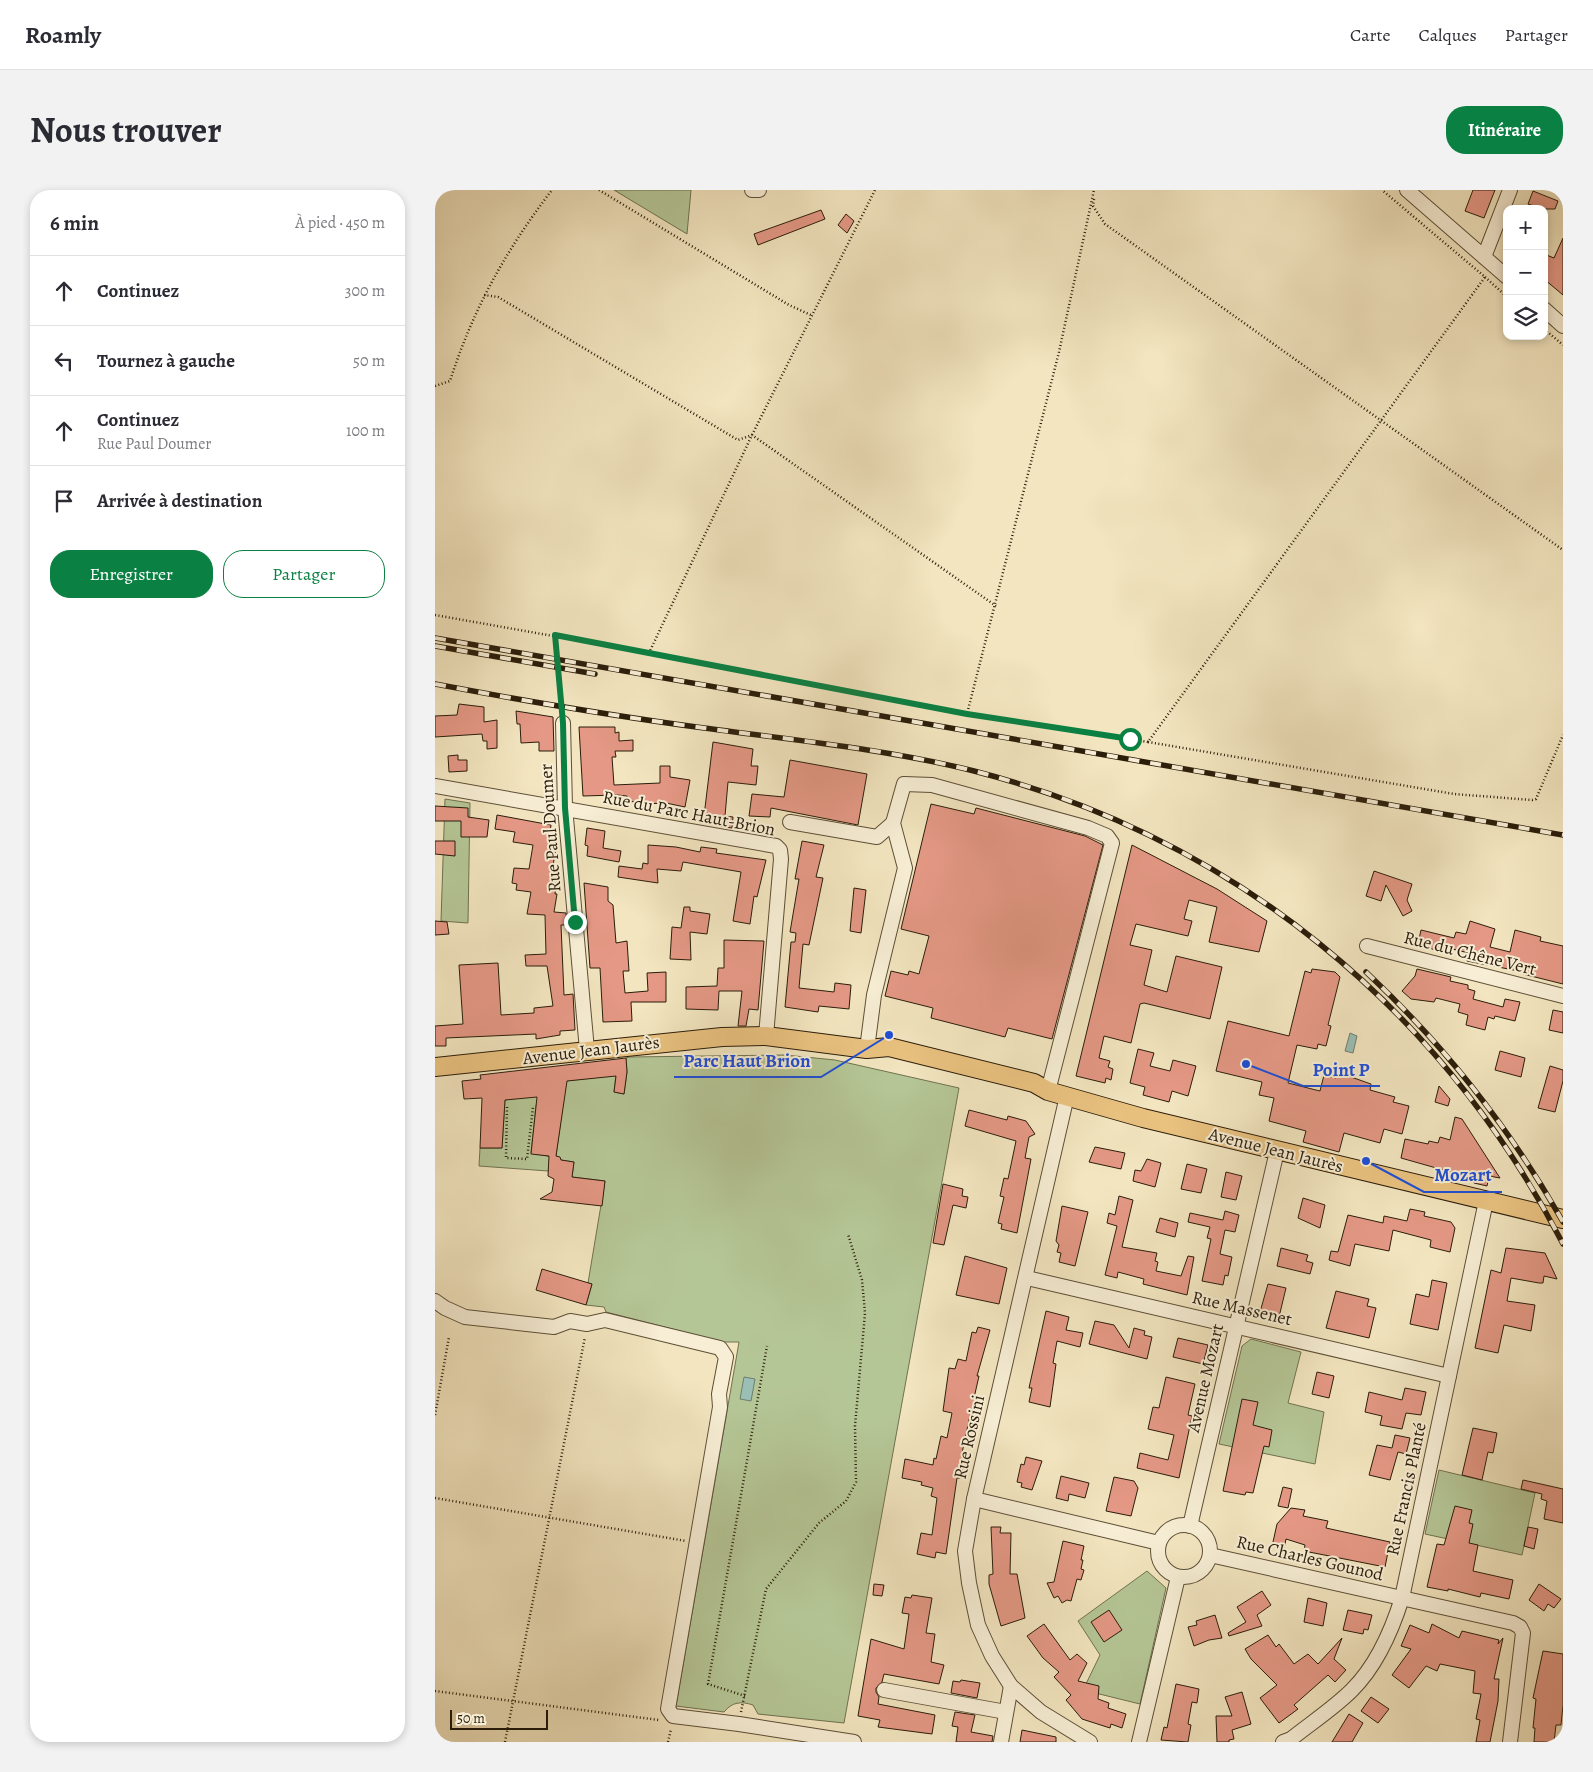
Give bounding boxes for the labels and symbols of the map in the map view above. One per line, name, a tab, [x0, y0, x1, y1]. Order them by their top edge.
route start	[1119, 728, 1142, 751]
street label: Rue Paul Doumer	[534, 763, 566, 893]
street label: Rue du Parc Haut-Brion	[601, 784, 778, 842]
route end	[564, 911, 587, 934]
street label: Rue du Chêne Vert	[1401, 925, 1539, 981]
street label: Avenue Jean Jaurès	[520, 1030, 661, 1070]
callout: Parc Haut Brion	[674, 1043, 821, 1077]
text: Parc Haut Brion	[683, 1048, 811, 1074]
callout: Point P	[1303, 1052, 1380, 1086]
text: Point P	[1313, 1057, 1369, 1083]
street label: Avenue Jean Jaurès	[1205, 1121, 1346, 1178]
callout: Mozart	[1424, 1158, 1502, 1192]
text: Mozart	[1434, 1162, 1492, 1188]
street label: Rue Massenet	[1190, 1285, 1294, 1331]
street label: Avenue Mozart	[1181, 1321, 1229, 1436]
street label: Rue Rossini	[948, 1393, 990, 1481]
street label: Rue Francis Planté	[1380, 1420, 1432, 1558]
street label: Rue Charles Gounod	[1234, 1529, 1386, 1587]
scale bar	[450, 1707, 547, 1730]

